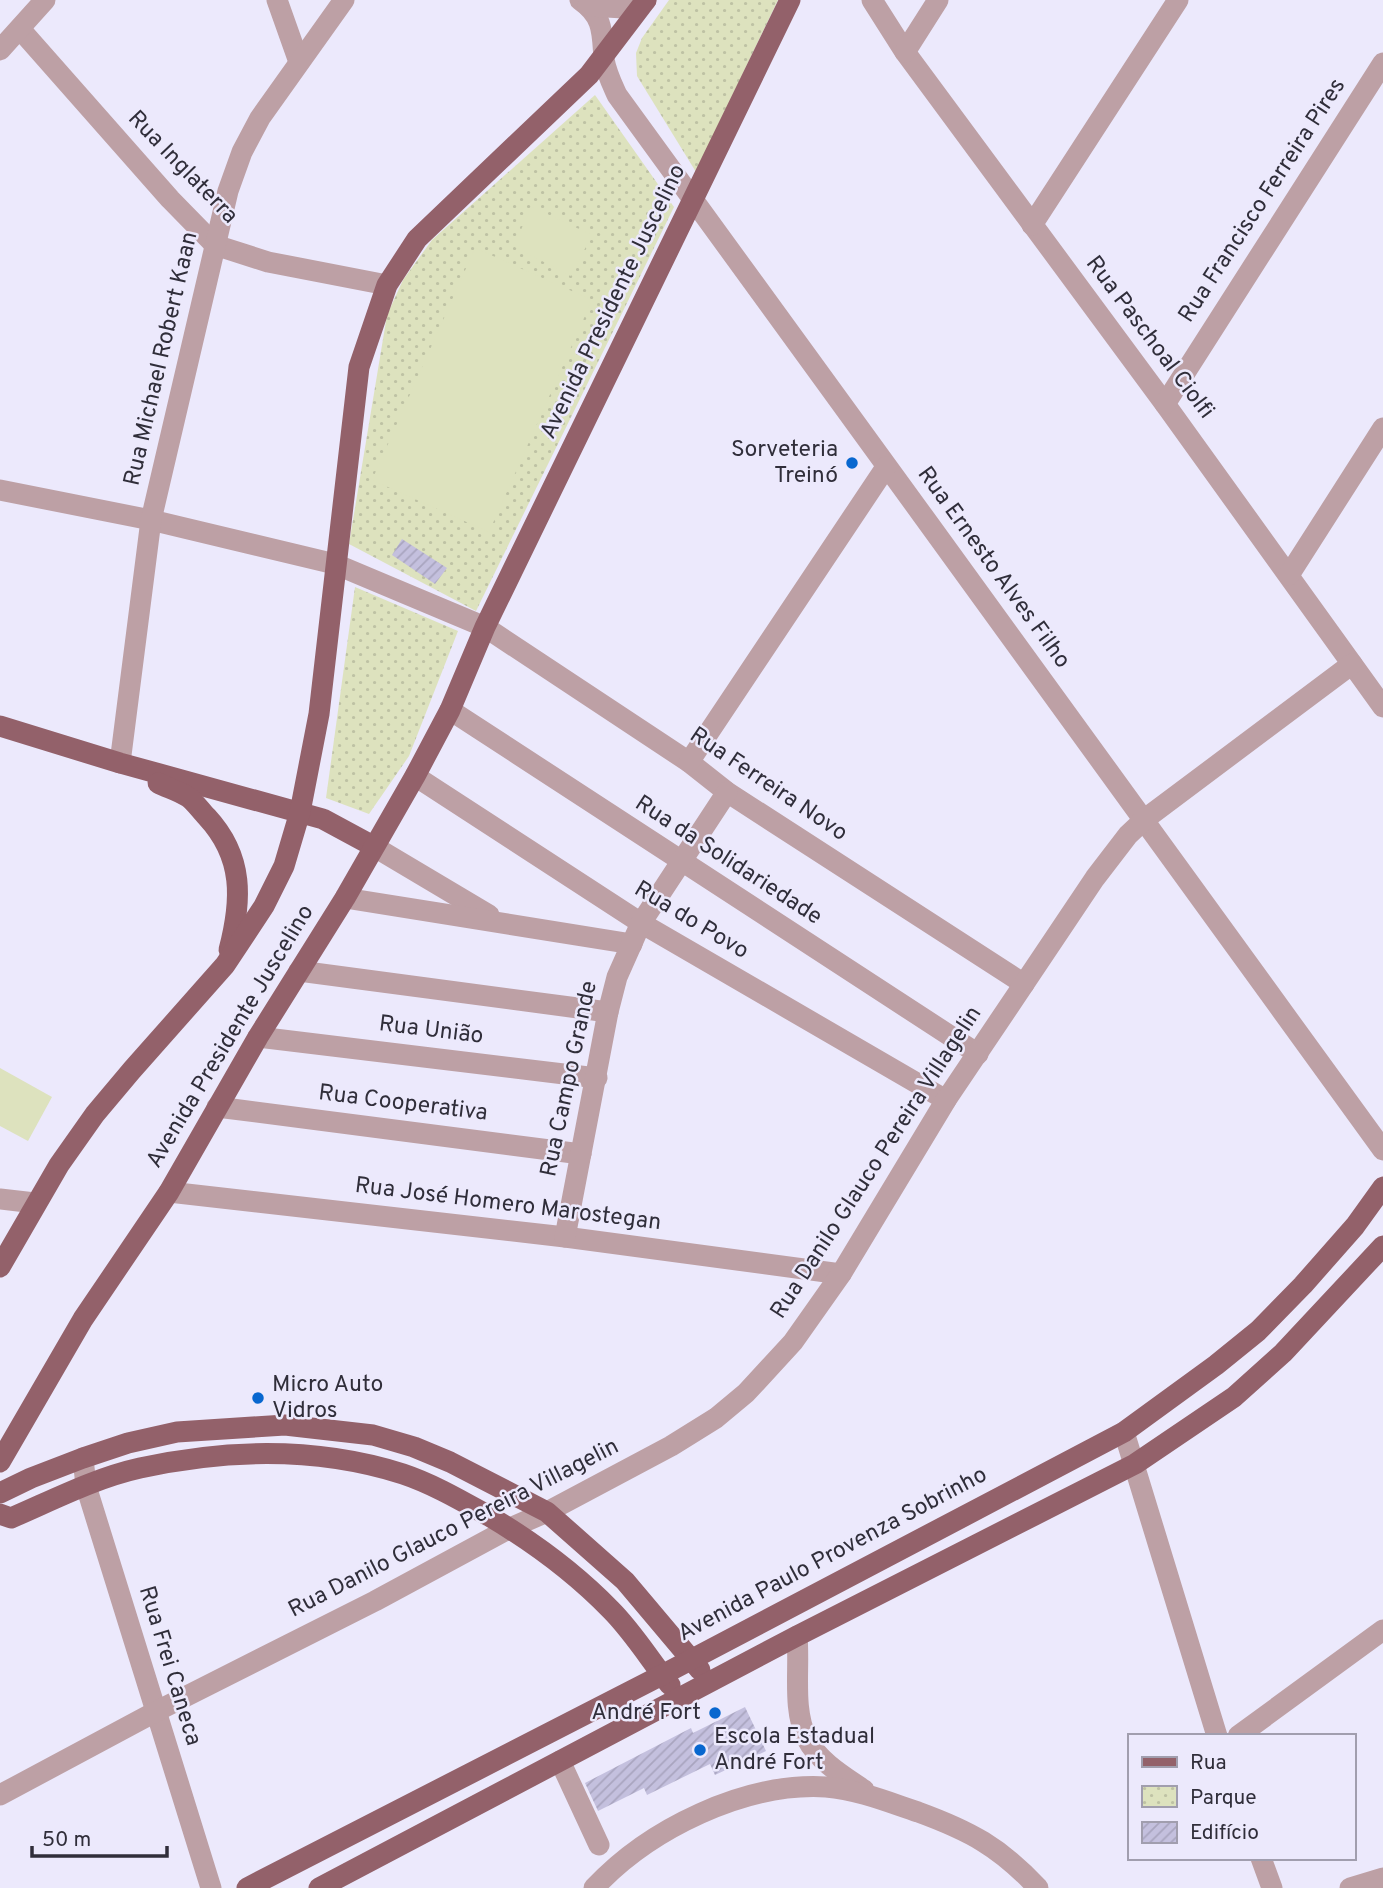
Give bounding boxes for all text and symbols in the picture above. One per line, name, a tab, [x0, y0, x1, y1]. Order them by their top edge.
street label: Rua Francisco Ferreira Pires	[1173, 73, 1353, 329]
street label: Rua Inglaterra	[121, 105, 243, 231]
street label: Avenida Presidente Juscelino	[535, 160, 693, 444]
street label: Rua Michael Robert Kaan	[119, 229, 205, 489]
street label: Rua Paschoal Ciolfi	[1078, 251, 1220, 425]
place label: Sorveteria Treinó	[731, 436, 838, 491]
marker: Sorveteria Treinó	[844, 455, 860, 471]
street label: Rua Ernesto Alves Filho	[910, 461, 1076, 675]
street label: Rua Ferreira Novo	[684, 721, 852, 849]
street label: Rua da Solidariedade	[629, 790, 827, 932]
street label: Rua do Povo	[628, 875, 754, 967]
street label: Avenida Presidente Juscelino	[141, 900, 321, 1174]
street label: Rua Campo Grande	[535, 978, 605, 1180]
street label: Rua Danilo Glauco Pereira Villagelin	[765, 1001, 989, 1325]
street label: Rua União	[377, 1010, 485, 1052]
street label: Rua Cooperativa	[317, 1079, 489, 1129]
street label: Rua José Homero Marostegan	[353, 1172, 663, 1238]
place label: Micro Auto Vidros	[272, 1371, 383, 1426]
marker: Micro Auto Vidros	[250, 1390, 266, 1406]
street label: Rua Danilo Glauco Pereira Villagelin	[284, 1433, 624, 1625]
street label: Avenida Paulo Provenza Sobrinho	[673, 1461, 993, 1649]
street label: Rua Frei Caneca	[131, 1583, 207, 1749]
place label: André Fort	[591, 1699, 701, 1728]
marker: André Fort	[707, 1705, 723, 1721]
place label: Escola Estadual André Fort	[714, 1723, 875, 1778]
legend	[1128, 1734, 1355, 1860]
marker: Escola Estadual André Fort	[692, 1742, 708, 1758]
text: Rua	[1190, 1750, 1227, 1777]
text: Parque	[1190, 1785, 1257, 1812]
scale bar	[32, 1814, 166, 1858]
text: Edifício	[1190, 1820, 1259, 1847]
text: 50 m	[42, 1827, 91, 1854]

